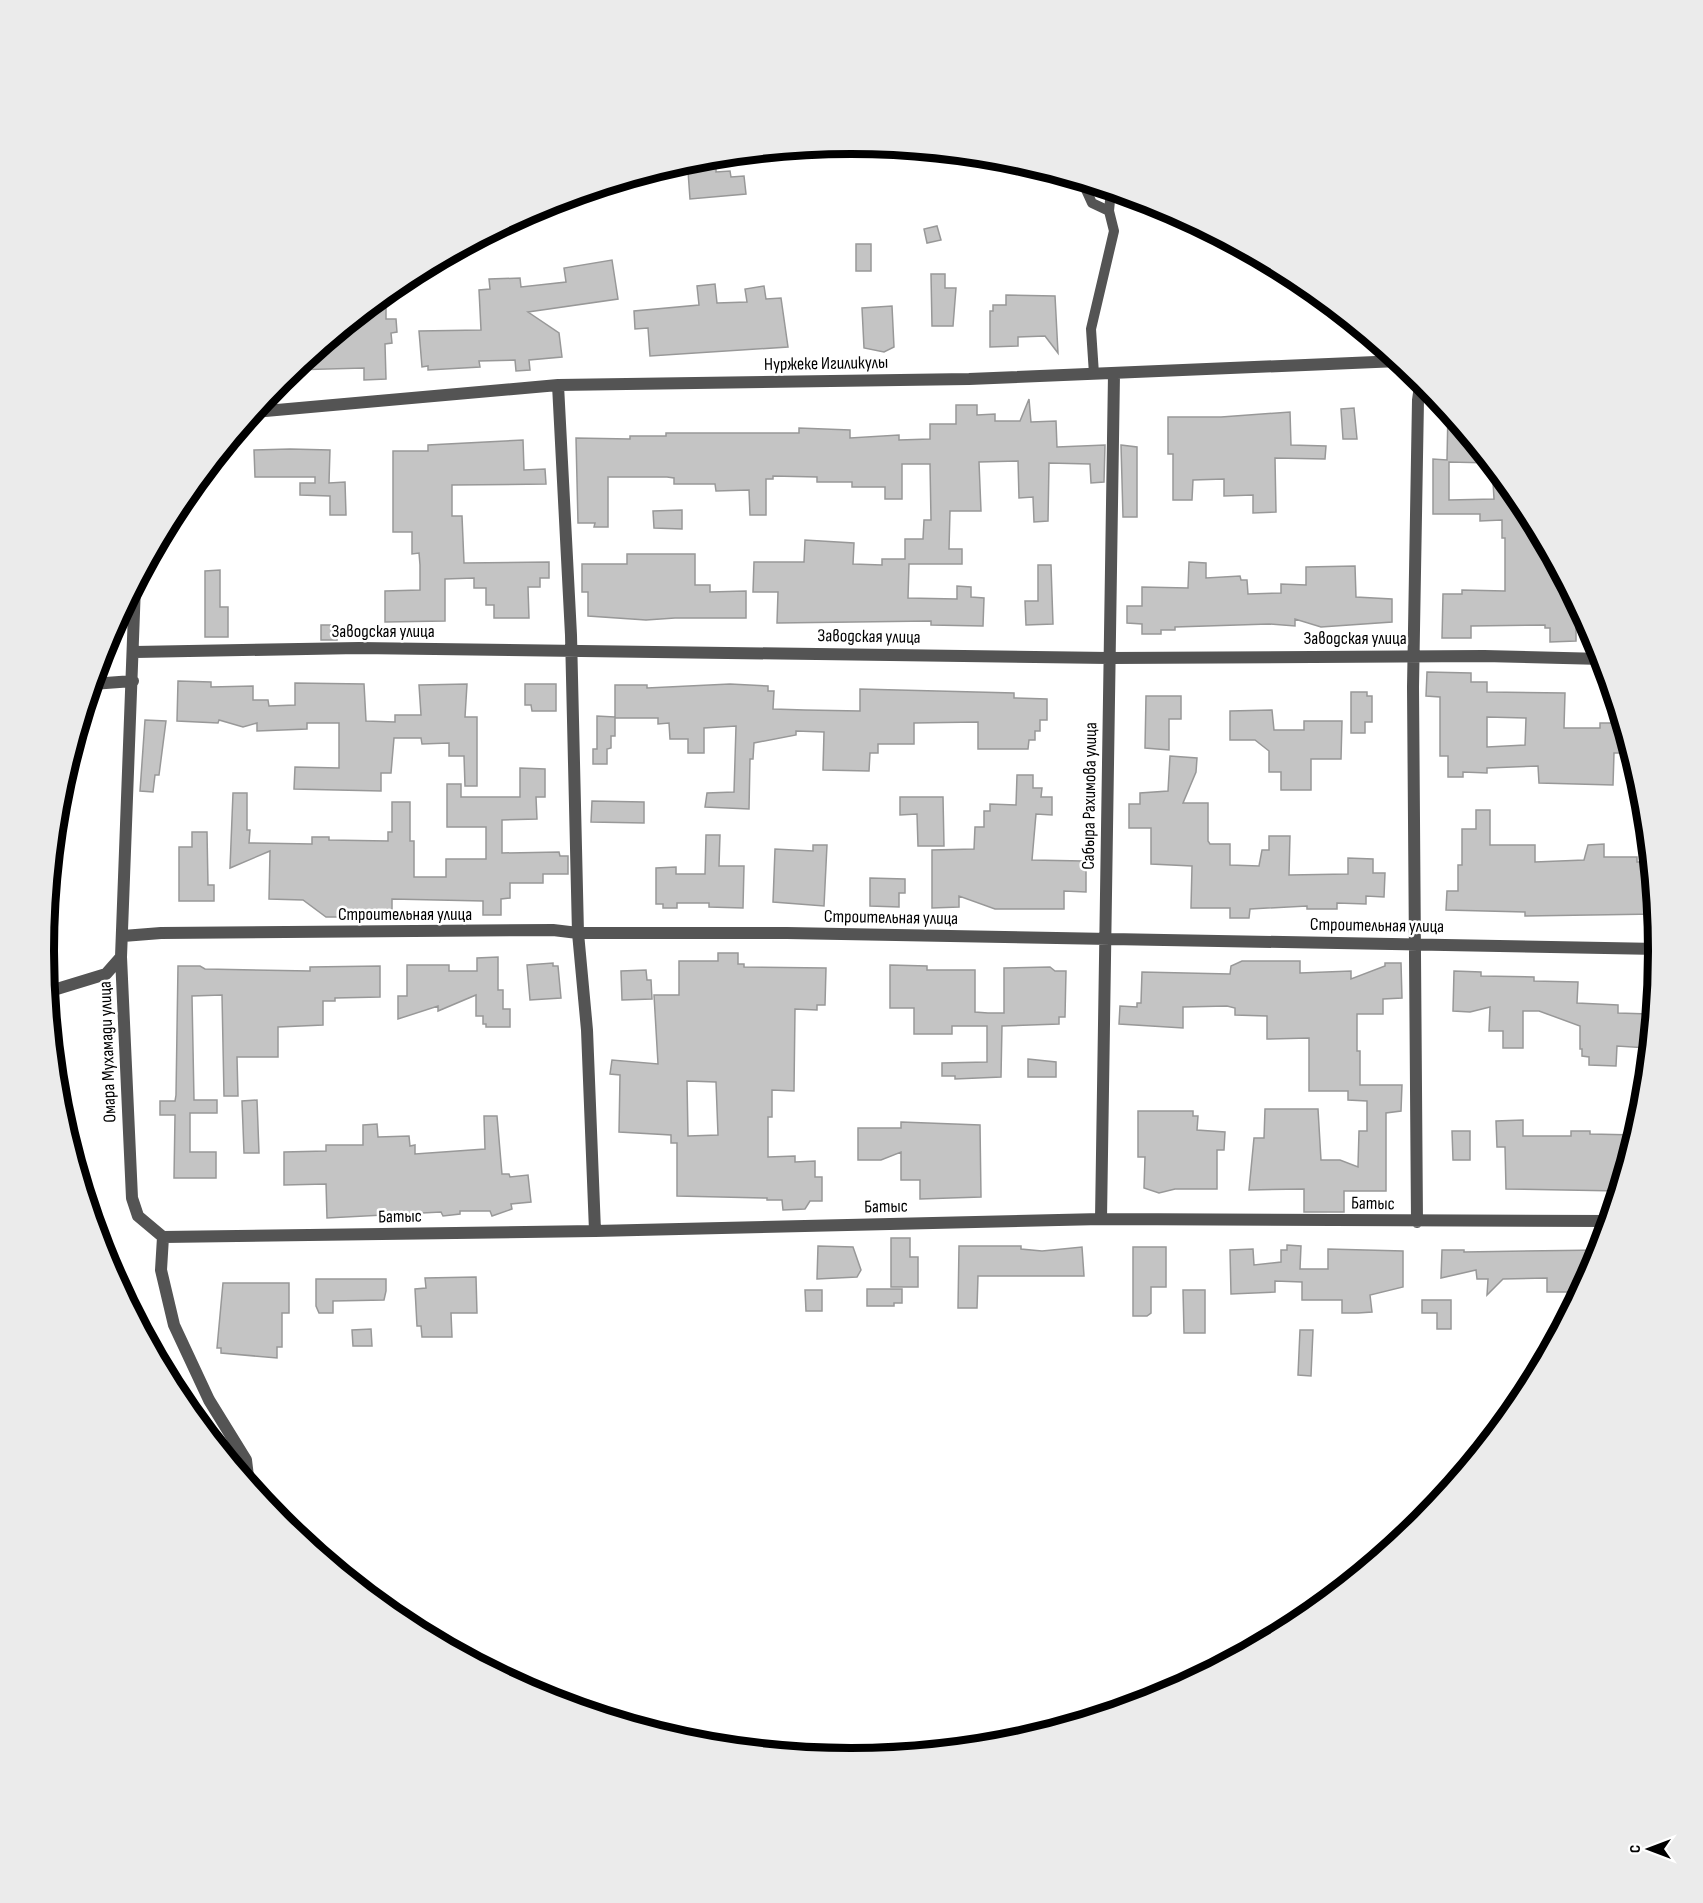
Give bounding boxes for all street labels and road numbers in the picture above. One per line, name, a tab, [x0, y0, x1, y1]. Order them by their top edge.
street label: Нуржеке Игиликулы	[764, 352, 888, 375]
street label: Заводская улица	[331, 621, 435, 642]
street label: Заводская улица	[817, 625, 921, 648]
street label: Заводская улица	[1303, 628, 1407, 649]
street label: Сабыра Рахимова улица	[1078, 722, 1101, 870]
street label: Строительная улица	[338, 904, 472, 925]
street label: Строительная улица	[824, 906, 958, 929]
street label: Строительная улица	[1310, 914, 1444, 937]
street label: Омара Мухамади улица	[95, 981, 120, 1123]
street label: Батыс	[1351, 1193, 1395, 1214]
street label: Батыс	[864, 1196, 908, 1217]
street label: Батыс	[378, 1206, 422, 1227]

